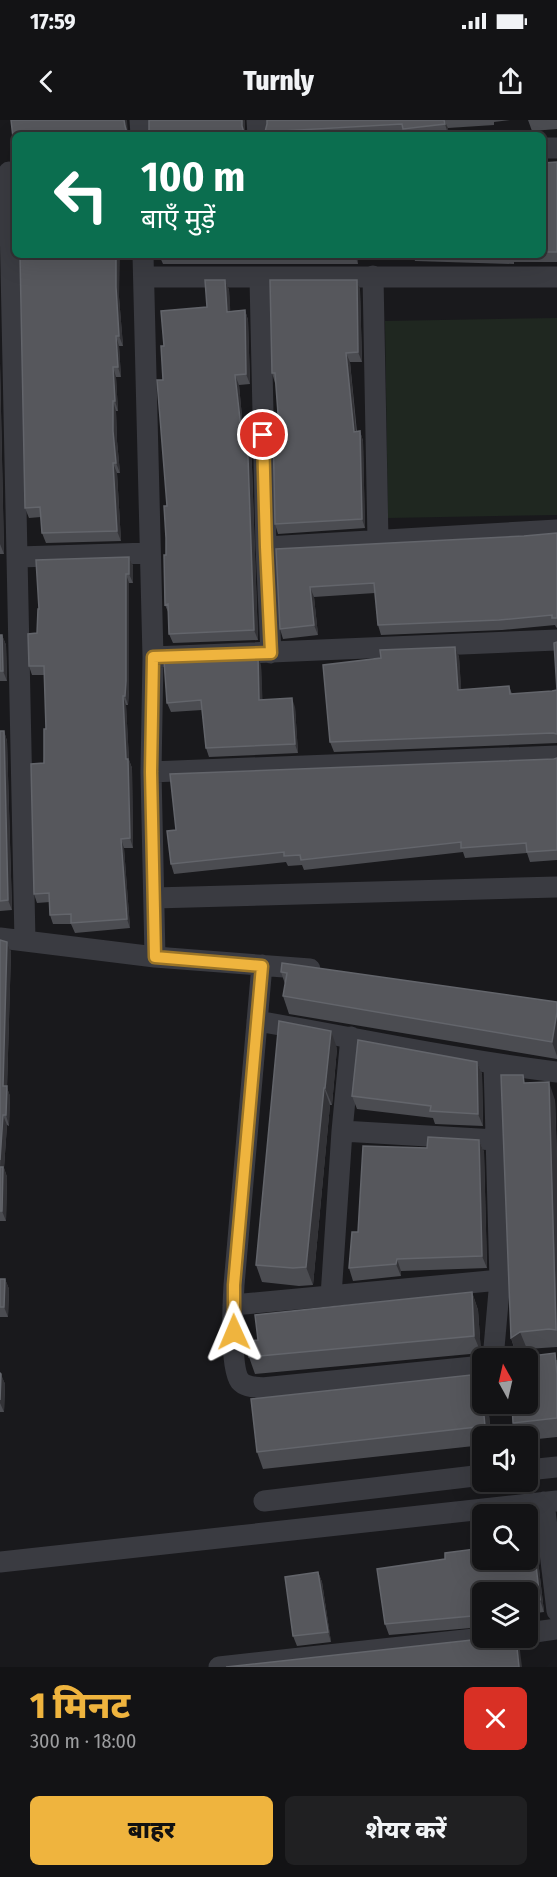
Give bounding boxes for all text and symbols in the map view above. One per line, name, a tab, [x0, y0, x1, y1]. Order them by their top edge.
text: 17:59	[30, 8, 76, 35]
icon: back	[30, 65, 63, 98]
text: Turnly	[243, 65, 314, 97]
icon: share	[494, 65, 527, 98]
text: 100 m	[141, 152, 245, 202]
icon: left	[42, 156, 120, 234]
text: बाएँ मुड़ें	[141, 203, 215, 235]
pin	[237, 409, 288, 460]
icon: arrive	[246, 418, 279, 451]
position arrow	[202, 1300, 266, 1364]
north arrow	[472, 1348, 538, 1414]
map controls	[472, 1348, 538, 1648]
button: sound	[472, 1426, 538, 1492]
button: search	[472, 1504, 538, 1570]
button: layers	[472, 1582, 538, 1648]
text: 1 मिनट	[30, 1684, 130, 1728]
button: close	[464, 1687, 527, 1750]
text: 300 m · 18:00	[30, 1729, 136, 1753]
button: बाहर	[30, 1796, 273, 1865]
button: शेयर करें	[285, 1796, 527, 1865]

